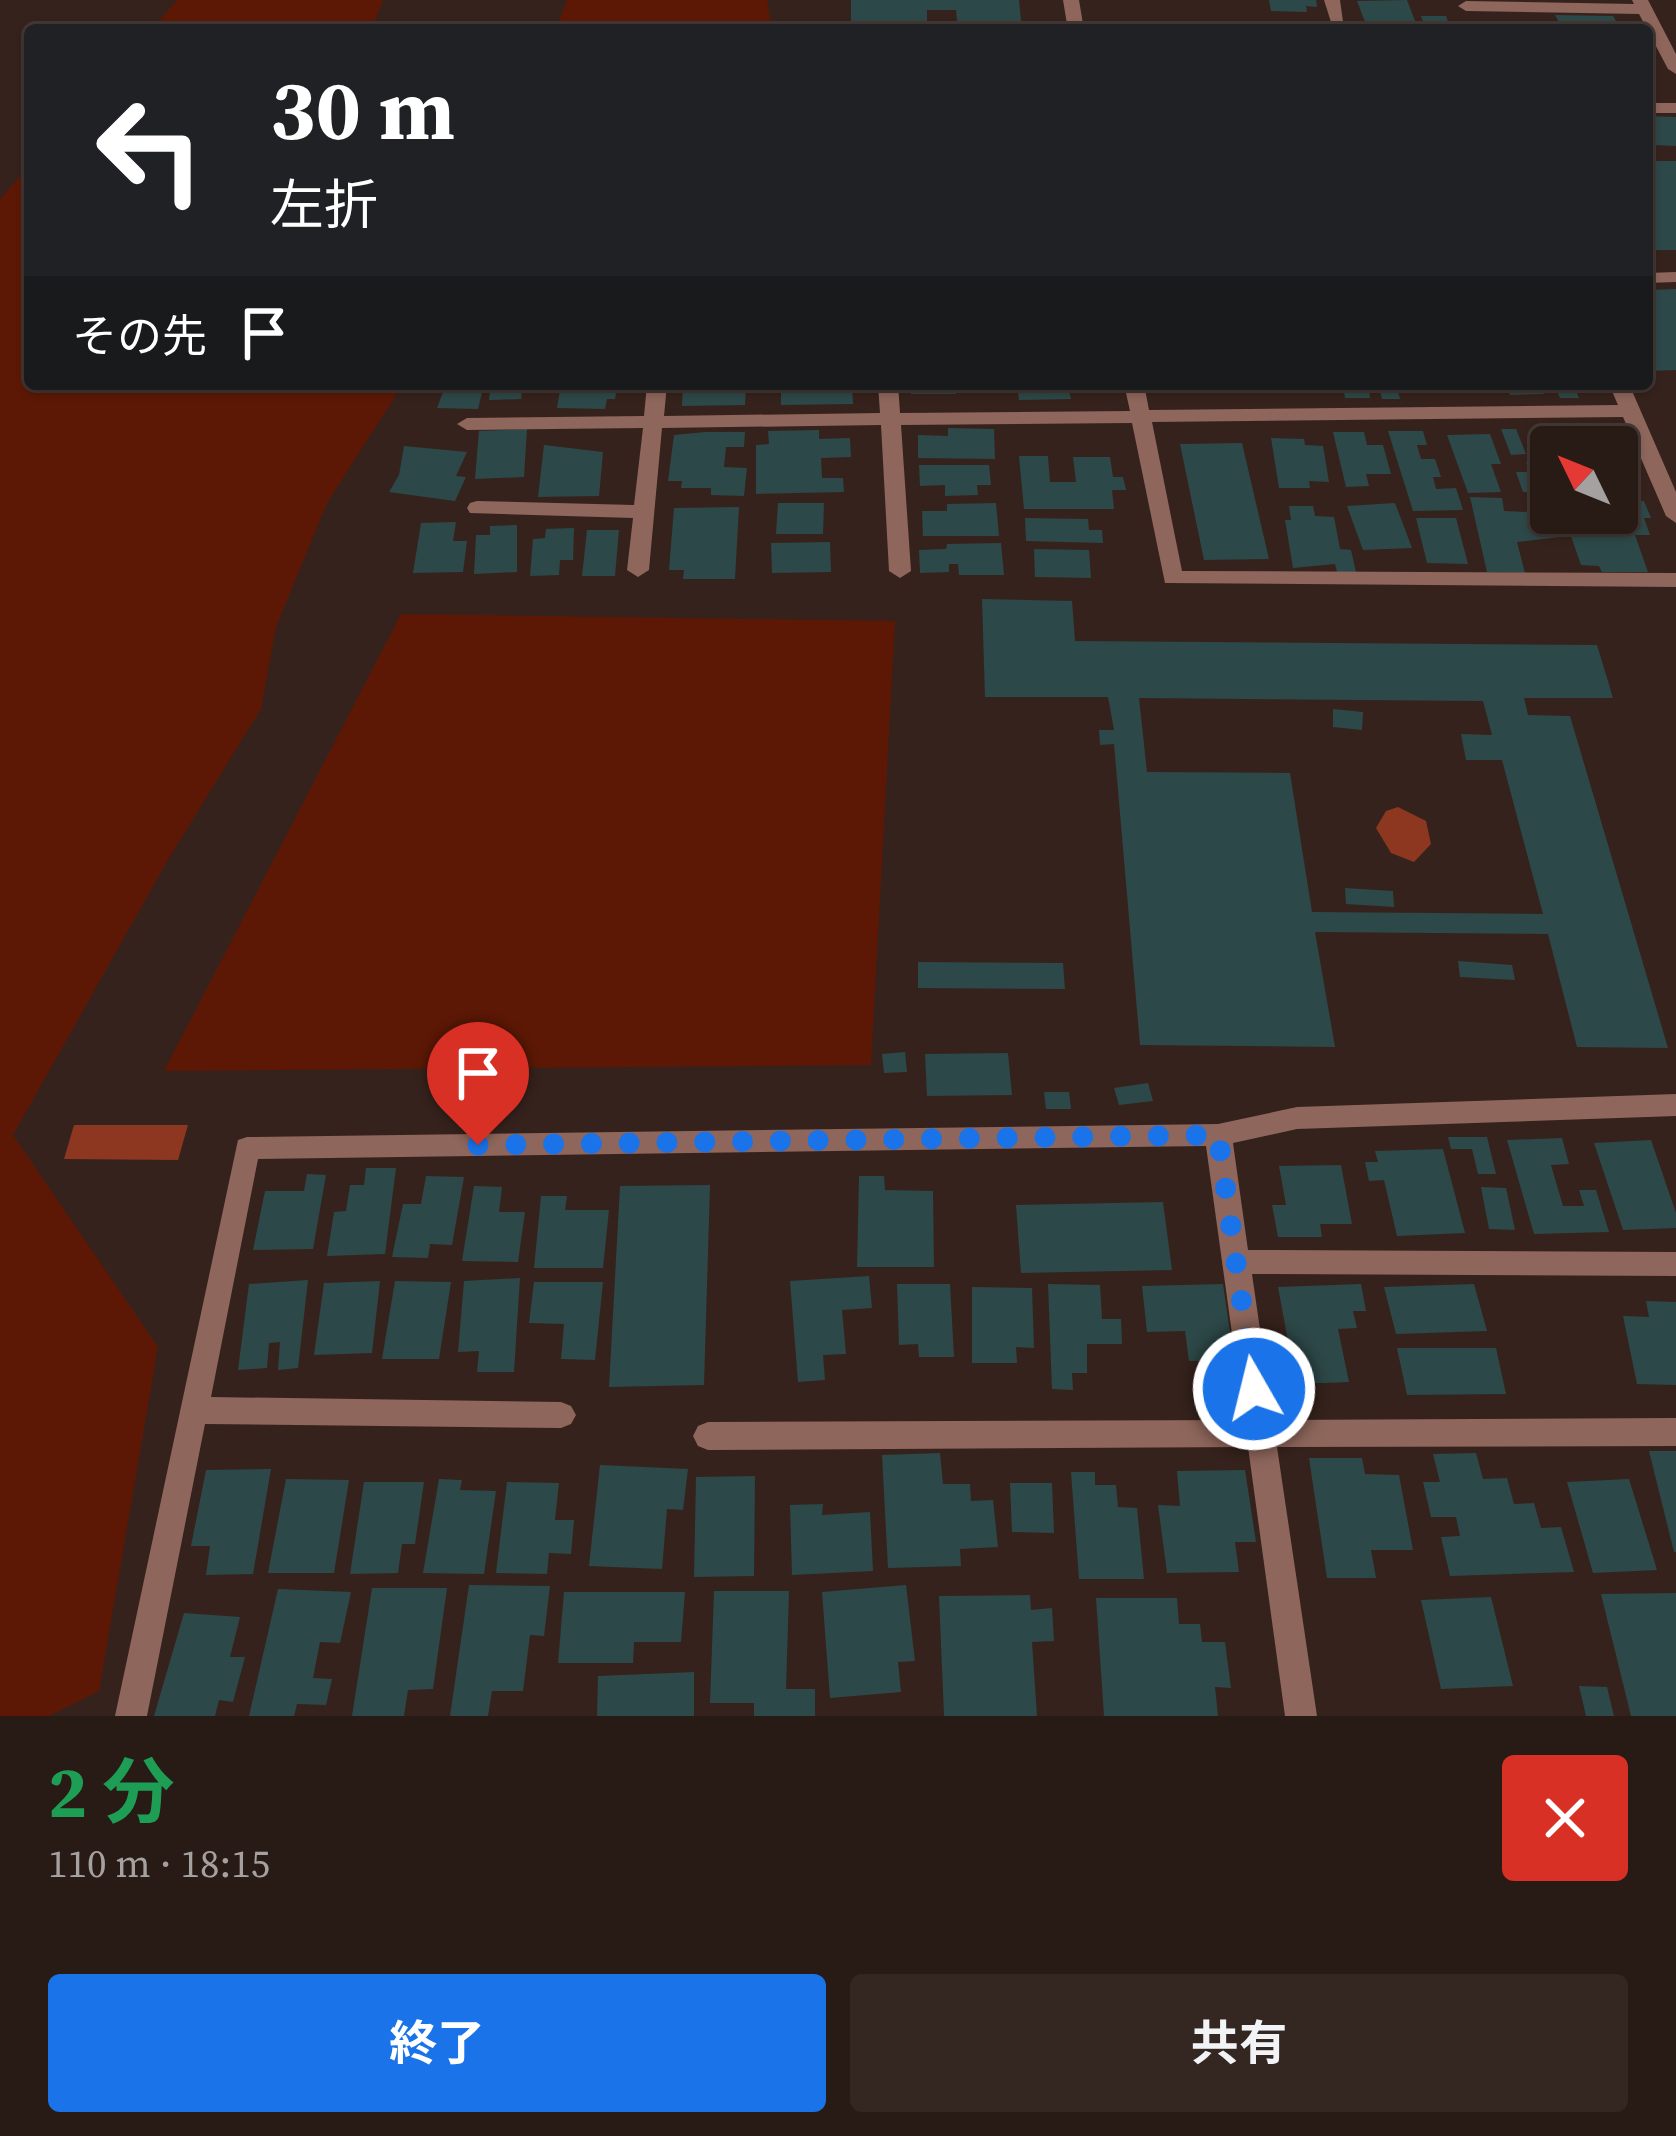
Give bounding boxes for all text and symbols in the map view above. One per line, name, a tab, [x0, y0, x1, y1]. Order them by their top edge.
text: 30 m	[270, 52, 455, 167]
icon: left	[72, 72, 228, 228]
text: 左折	[270, 168, 378, 242]
icon: arrive	[231, 300, 297, 366]
text: その先	[72, 305, 207, 367]
north arrow	[1530, 426, 1638, 534]
map controls	[1530, 426, 1638, 534]
pin	[427, 1022, 529, 1145]
icon: arrive	[445, 1040, 511, 1106]
position arrow	[1191, 1326, 1317, 1452]
text: 2 分	[48, 1742, 174, 1841]
button: close	[1502, 1755, 1628, 1881]
text: 110 m · 18:15	[48, 1837, 270, 1890]
button: 終了	[48, 1974, 826, 2112]
button: 共有	[850, 1974, 1628, 2112]

